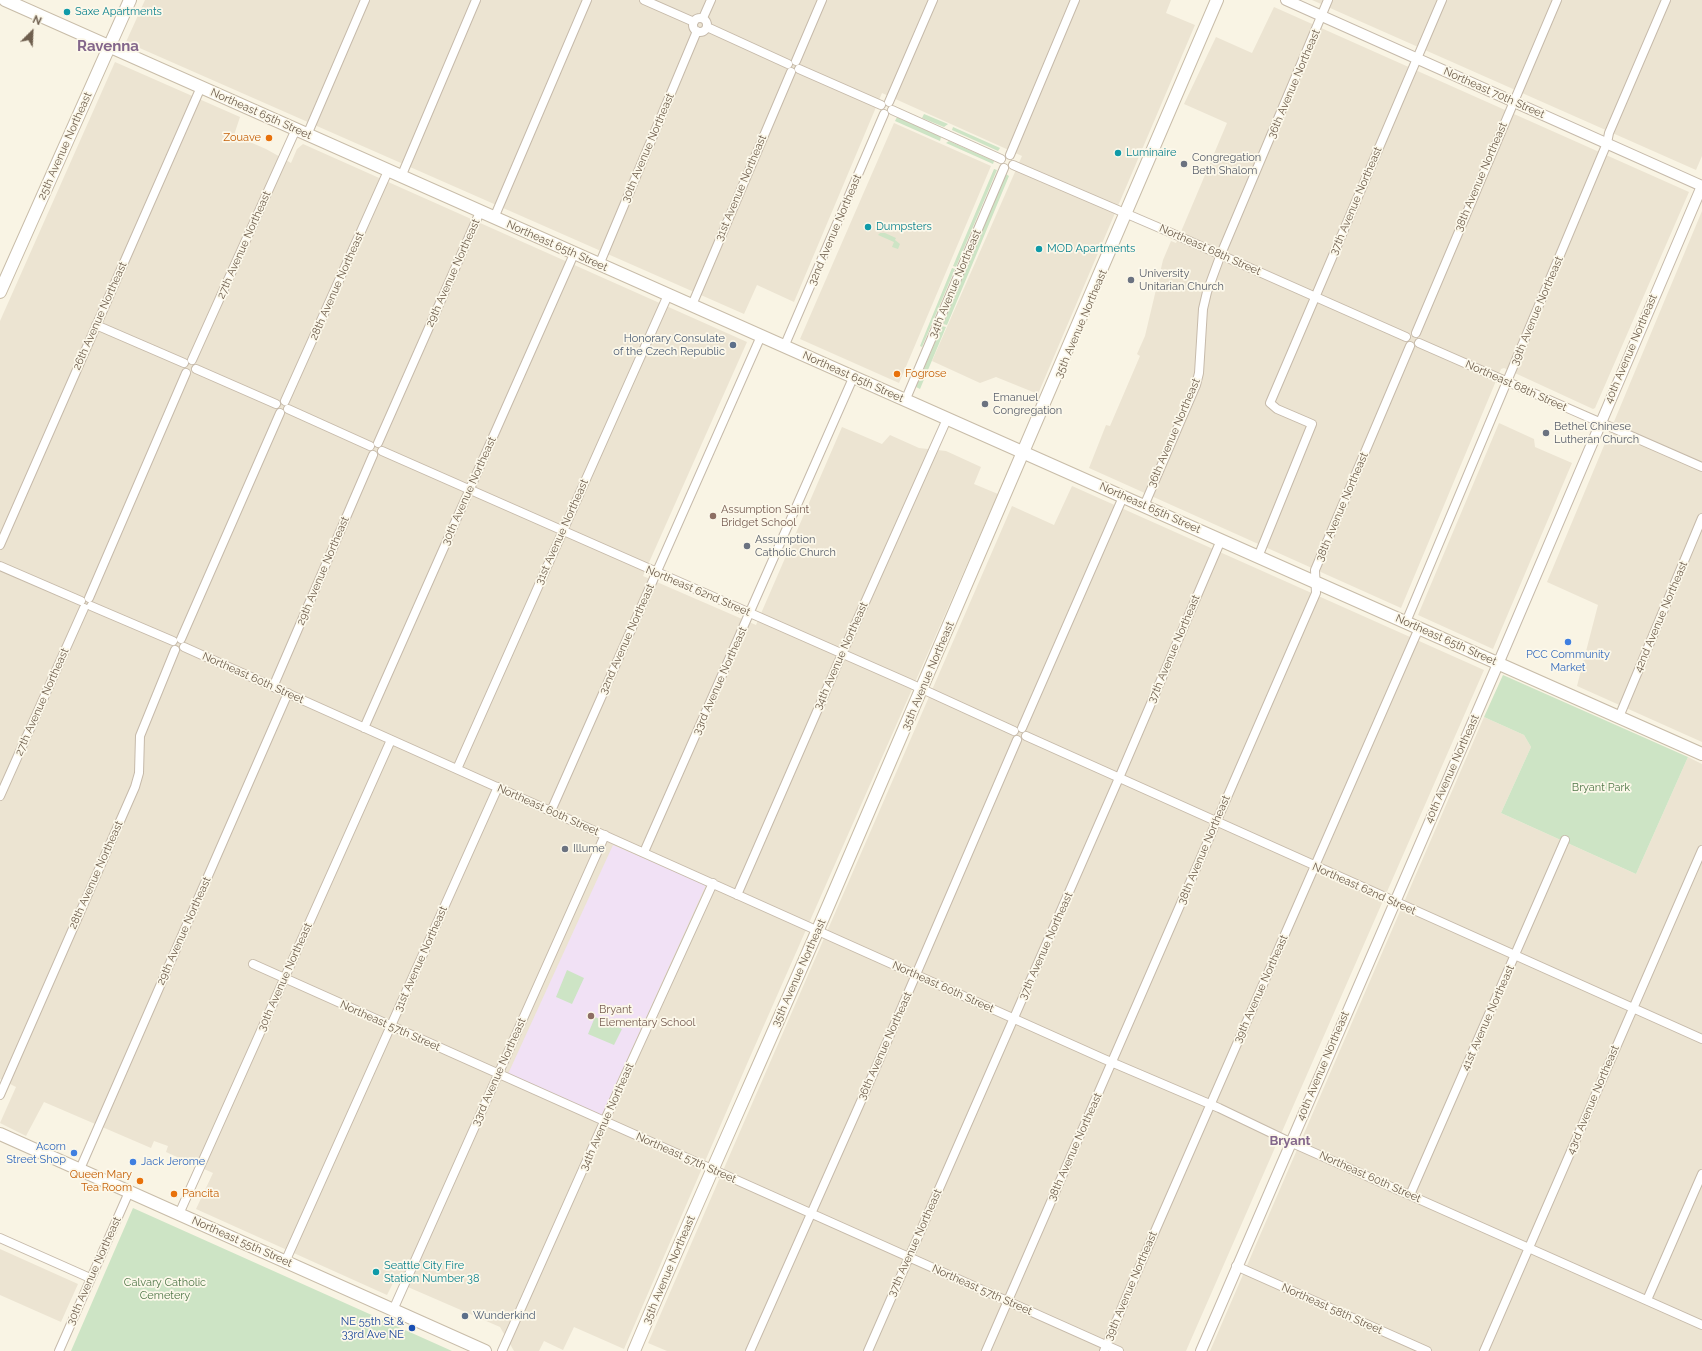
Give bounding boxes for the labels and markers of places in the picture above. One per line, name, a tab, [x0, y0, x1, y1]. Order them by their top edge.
place label: Saxe Apartments	[75, 5, 162, 19]
marker: Saxe Apartments	[62, 7, 72, 17]
place label: Zouave	[223, 131, 261, 145]
marker: Zouave	[264, 133, 274, 143]
place label: Luminaire	[1126, 146, 1176, 160]
marker: Luminaire	[1113, 148, 1123, 158]
place label: Congregation Beth Shalom	[1192, 151, 1261, 177]
marker: Congregation Beth Shalom	[1179, 159, 1189, 169]
place label: Dumpsters	[876, 220, 932, 234]
marker: Dumpsters	[863, 222, 873, 232]
place label: MOD Apartments	[1047, 242, 1135, 256]
marker: MOD Apartments	[1034, 244, 1044, 254]
place label: University Unitarian Church	[1139, 267, 1224, 293]
marker: University Unitarian Church	[1126, 275, 1136, 285]
place label: Honorary Consulate of the Czech Republic	[613, 332, 725, 358]
marker: Honorary Consulate of the Czech Republic	[728, 340, 738, 350]
place label: Fogrose	[905, 367, 946, 381]
marker: Fogrose	[892, 369, 902, 379]
place label: Emanuel Congregation	[993, 391, 1062, 417]
marker: Emanuel Congregation	[980, 399, 990, 409]
place label: Bethel Chinese Lutheran Church	[1554, 420, 1639, 446]
marker: Bethel Chinese Lutheran Church	[1541, 428, 1551, 438]
place label: Assumption Saint Bridget School	[721, 503, 809, 529]
marker: Assumption Saint Bridget School	[708, 511, 718, 521]
place label: Assumption Catholic Church	[755, 533, 836, 559]
marker: Assumption Catholic Church	[742, 541, 752, 551]
marker: PCC Community Market	[1563, 637, 1573, 647]
place label: PCC Community Market	[1526, 648, 1610, 674]
place label: Illume	[573, 842, 605, 856]
marker: Illume	[560, 844, 570, 854]
place label: Bryant Elementary School	[599, 1003, 696, 1029]
marker: Bryant Elementary School	[586, 1011, 596, 1021]
place label: Acorn Street Shop	[6, 1140, 66, 1166]
marker: Acorn Street Shop	[69, 1148, 79, 1158]
place label: Jack Jerome	[141, 1155, 205, 1169]
marker: Jack Jerome	[128, 1157, 138, 1167]
place label: Queen Mary Tea Room	[70, 1168, 132, 1194]
marker: Queen Mary Tea Room	[135, 1176, 145, 1186]
place label: Pancita	[182, 1187, 219, 1201]
marker: Pancita	[169, 1189, 179, 1199]
place label: Seattle City Fire Station Number 38	[384, 1259, 480, 1285]
marker: Seattle City Fire Station Number 38	[371, 1267, 381, 1277]
place label: Wunderkind	[473, 1309, 536, 1323]
marker: Wunderkind	[460, 1311, 470, 1321]
place label: NE 55th St & 33rd Ave NE	[341, 1315, 404, 1341]
marker: NE 55th St & 33rd Ave NE	[407, 1323, 417, 1333]

